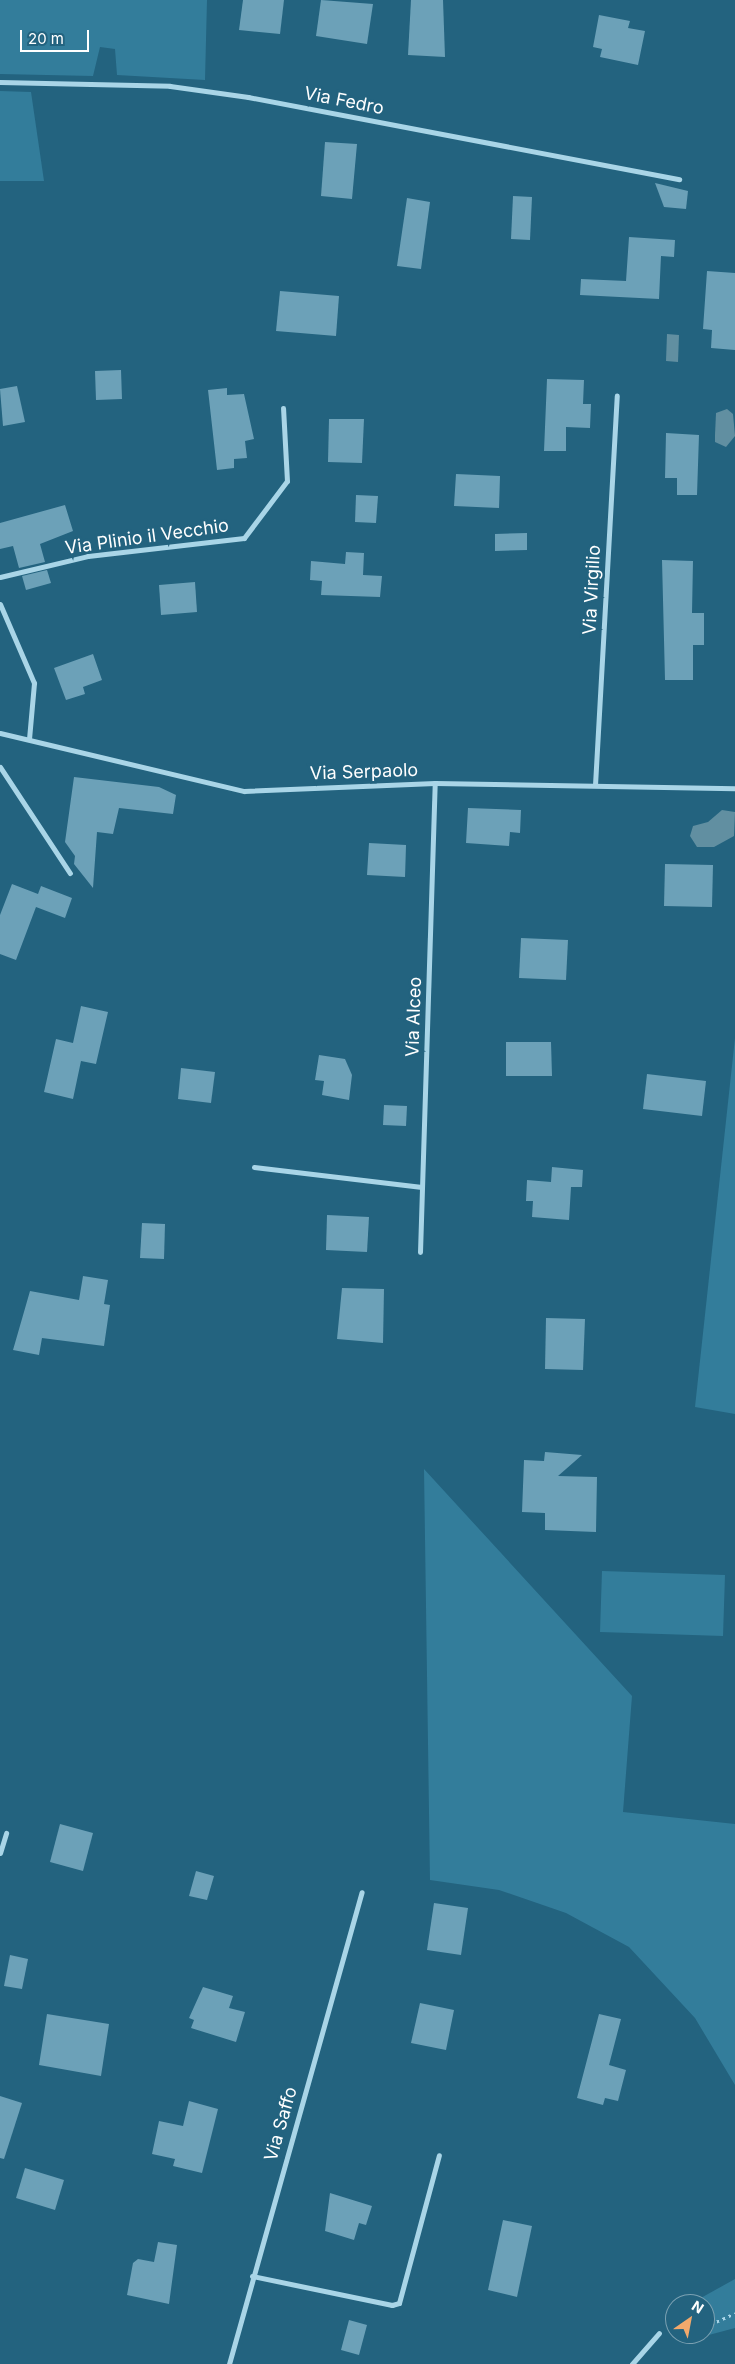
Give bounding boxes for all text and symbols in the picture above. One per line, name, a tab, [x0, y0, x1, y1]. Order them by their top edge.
scale bar	[22, 20, 91, 52]
text: 20 m	[28, 29, 64, 48]
street label: Via Fedro	[302, 83, 386, 119]
street label: Via Plinio il Vecchio	[64, 515, 230, 559]
street label: Via Virgilio	[579, 544, 605, 636]
street label: Via Serpaolo	[310, 759, 418, 785]
street label: Via Alceo	[402, 976, 426, 1058]
street label: Via Saffo	[260, 2084, 302, 2164]
north arrow	[665, 2294, 715, 2344]
text: N	[689, 2297, 707, 2317]

